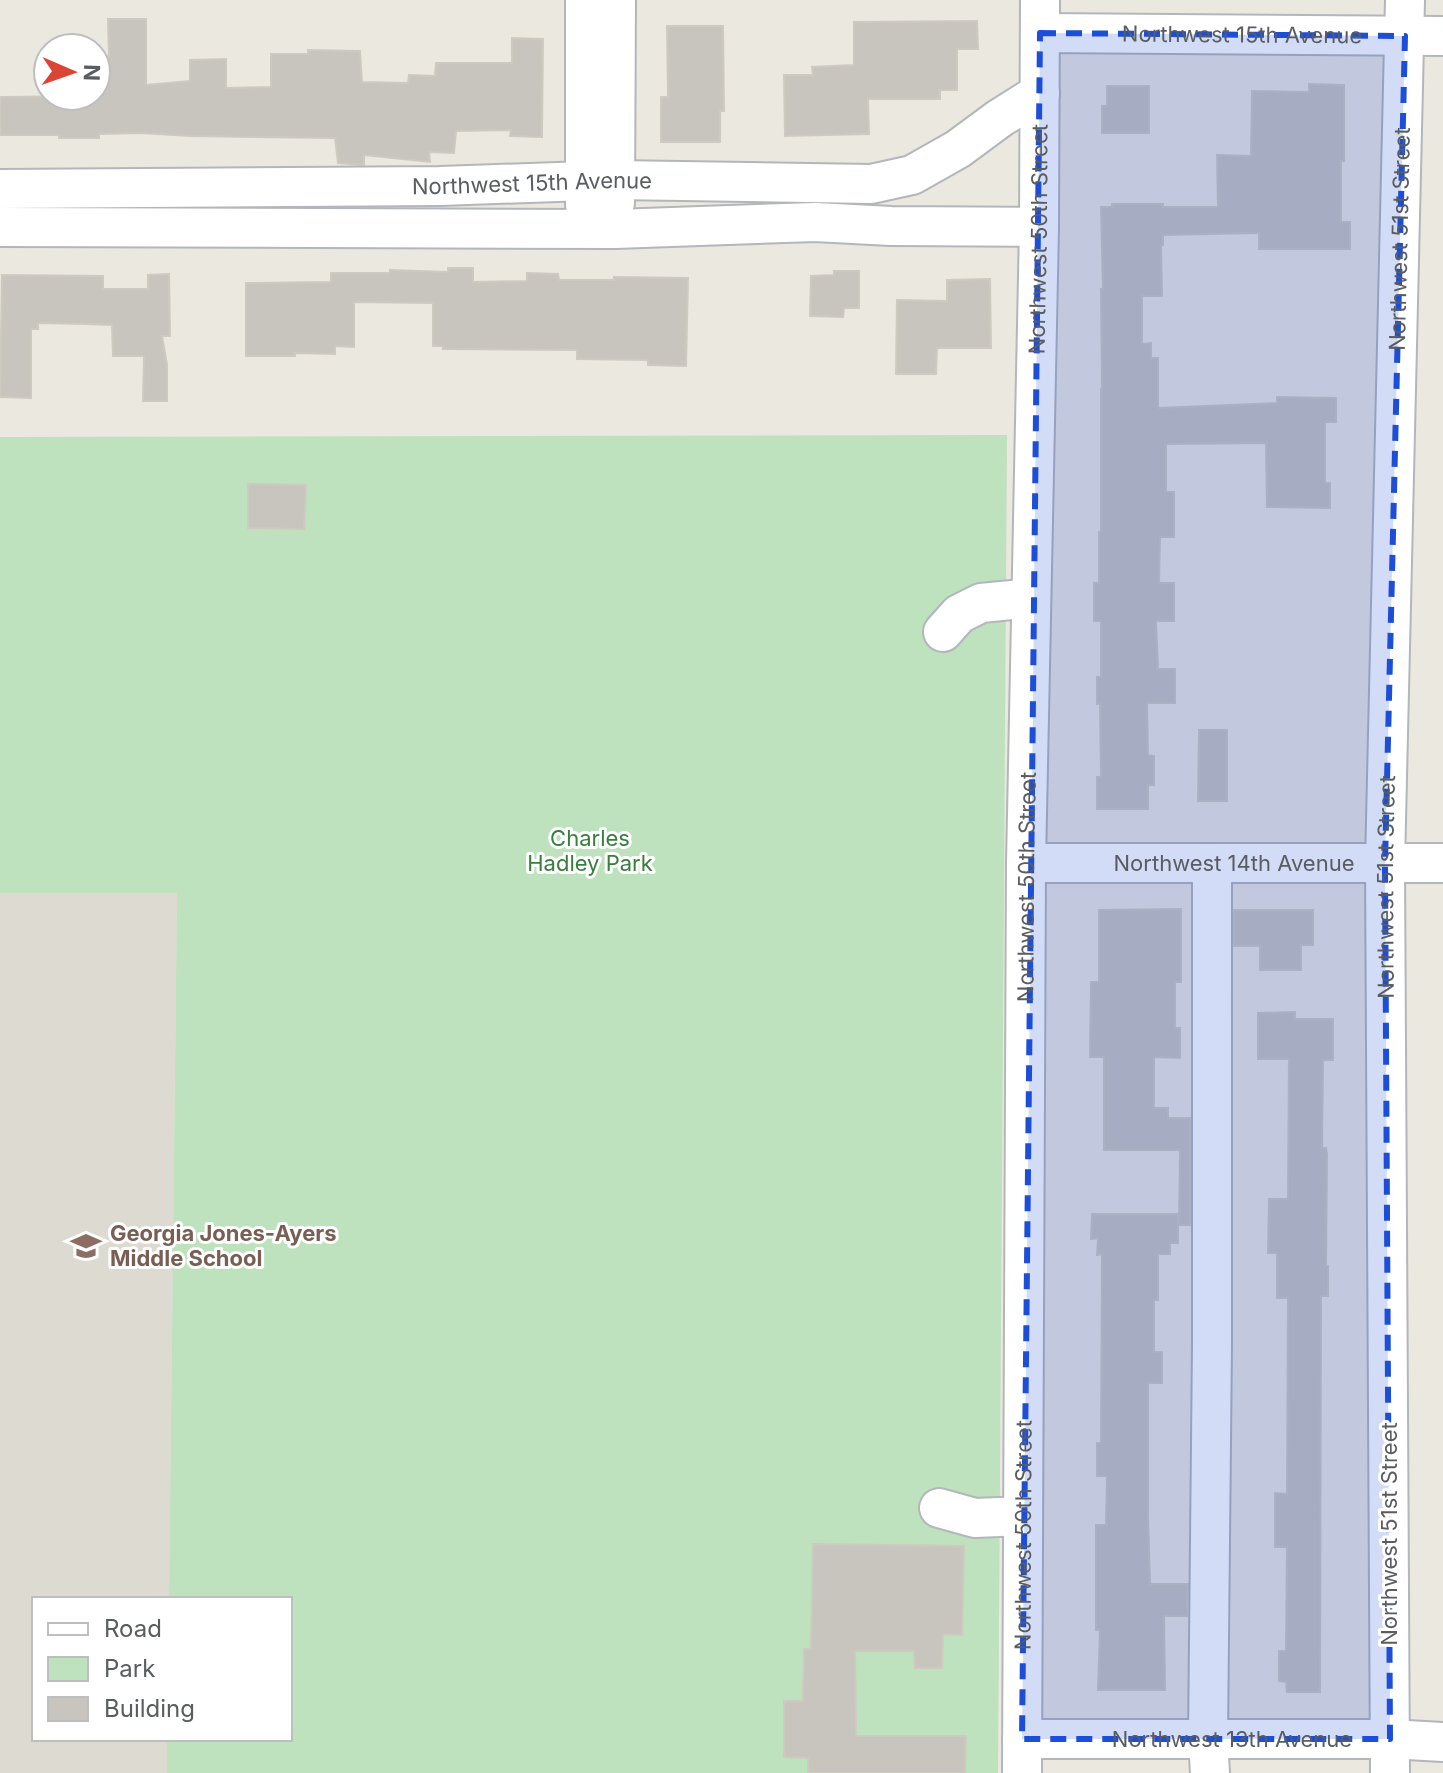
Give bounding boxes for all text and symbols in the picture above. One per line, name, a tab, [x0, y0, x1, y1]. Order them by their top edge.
street label: Northwest 15th Avenue	[1122, 21, 1362, 48]
north arrow	[32, 32, 112, 112]
text: N	[79, 64, 105, 82]
street label: Northwest 50th Street	[1023, 124, 1052, 354]
street label: Northwest 51st Street	[1384, 127, 1415, 351]
street label: Northwest 15th Avenue	[412, 167, 652, 199]
street label: Northwest 50th Street	[1012, 772, 1041, 1002]
street label: Northwest 51st Street	[1372, 775, 1400, 999]
park label: Charles Hadley Park	[527, 825, 653, 876]
street label: Northwest 14th Avenue	[1114, 850, 1354, 876]
place label: Georgia Jones-Ayers Middle School	[110, 1220, 337, 1271]
school or university icon: Georgia Jones-Ayers Middle School	[69, 1229, 103, 1263]
street label: Northwest 50th Street	[1010, 1420, 1037, 1650]
street label: Northwest 51st Street	[1376, 1422, 1402, 1646]
legend	[32, 1597, 292, 1741]
text: Road	[104, 1614, 162, 1643]
text: Park	[104, 1654, 155, 1683]
text: Building	[104, 1694, 195, 1723]
street label: Northwest 13th Avenue	[1112, 1726, 1352, 1752]

